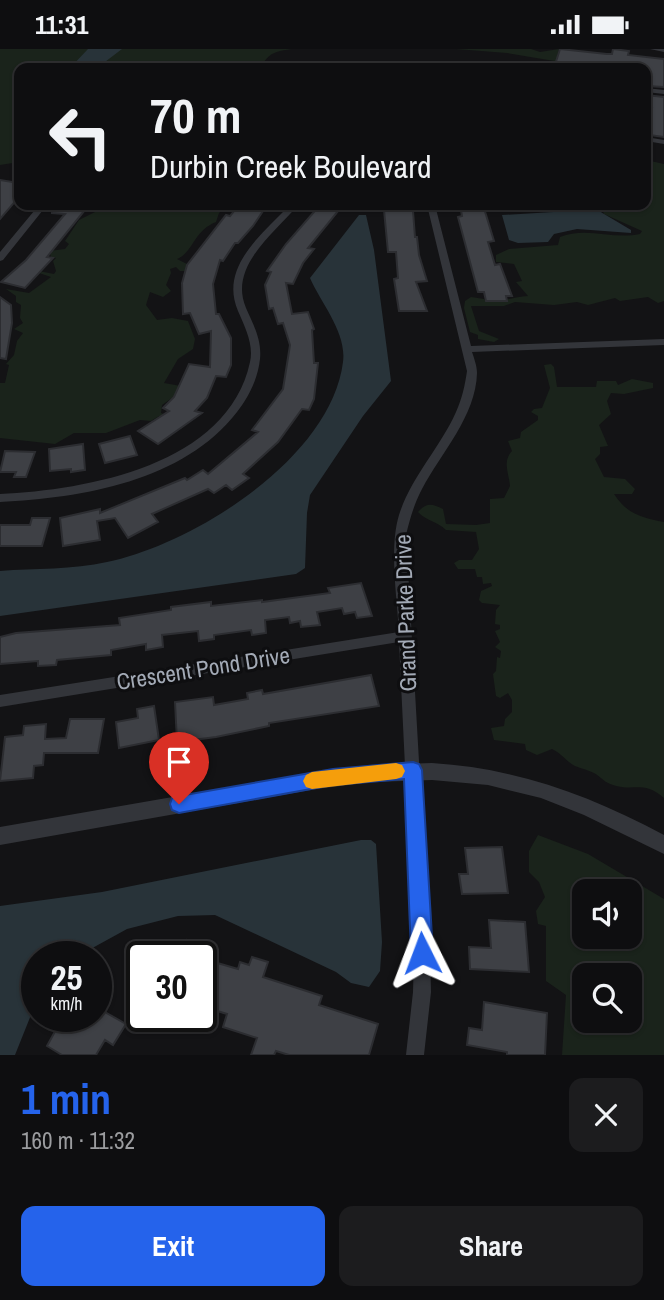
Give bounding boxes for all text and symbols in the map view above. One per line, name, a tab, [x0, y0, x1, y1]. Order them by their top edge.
text: 11:31	[35, 7, 88, 42]
text: 70 m	[150, 82, 242, 148]
icon: left	[35, 91, 126, 182]
text: Durbin Creek Boulevard	[150, 145, 431, 188]
street label: Grand Parke Drive	[387, 534, 423, 692]
street label: Crescent Pond Drive	[114, 639, 292, 697]
pin	[149, 732, 209, 804]
icon: arrive	[160, 743, 198, 781]
map controls	[572, 879, 642, 1033]
button: sound	[572, 879, 642, 949]
position arrow	[385, 916, 459, 990]
speed limit sign: 30	[126, 941, 217, 1032]
text: 25	[51, 954, 82, 1001]
button: search	[572, 963, 642, 1033]
text: km/h	[51, 991, 83, 1016]
text: 1 min	[21, 1071, 111, 1127]
button: close	[569, 1078, 643, 1152]
text: 160 m · 11:32	[21, 1125, 135, 1156]
button: Exit	[21, 1206, 325, 1286]
button: Share	[339, 1206, 643, 1286]

